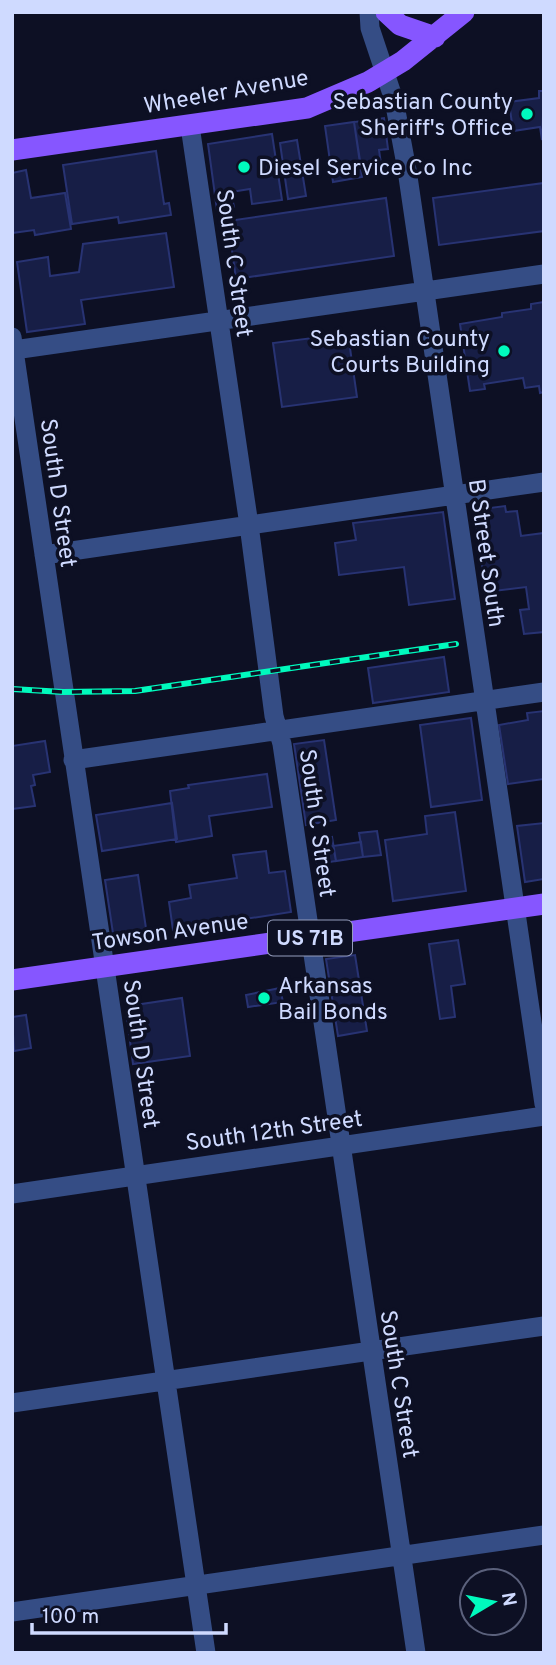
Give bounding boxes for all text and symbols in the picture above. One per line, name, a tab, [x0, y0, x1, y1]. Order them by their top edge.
street label: Wheeler Avenue	[142, 65, 311, 122]
place label: Sebastian County Sheriff's Office	[333, 89, 513, 144]
marker: Sebastian County Sheriff's Office	[519, 106, 535, 122]
place label: Diesel Service Co Inc	[258, 155, 473, 184]
marker: Diesel Service Co Inc	[236, 159, 252, 175]
street label: South C Street	[208, 187, 257, 339]
place label: Sebastian County Courts Building	[310, 326, 490, 381]
marker: Sebastian County Courts Building	[496, 343, 512, 359]
street label: South D Street	[32, 417, 81, 570]
street label: B Street South	[460, 477, 509, 629]
street label: South C Street	[291, 747, 340, 899]
street label: Towson Avenue	[90, 908, 251, 959]
road number: US 71B	[268, 920, 352, 956]
place label: Arkansas Bail Bonds	[278, 973, 388, 1028]
street label: South D Street	[115, 978, 164, 1131]
marker: Arkansas Bail Bonds	[256, 990, 272, 1006]
street label: South 12th Street	[184, 1106, 365, 1159]
street label: South C Street	[372, 1308, 424, 1460]
north arrow	[458, 1567, 528, 1637]
text: N	[495, 1591, 521, 1608]
scale bar	[32, 1592, 226, 1636]
text: 100 m	[42, 1604, 99, 1631]

